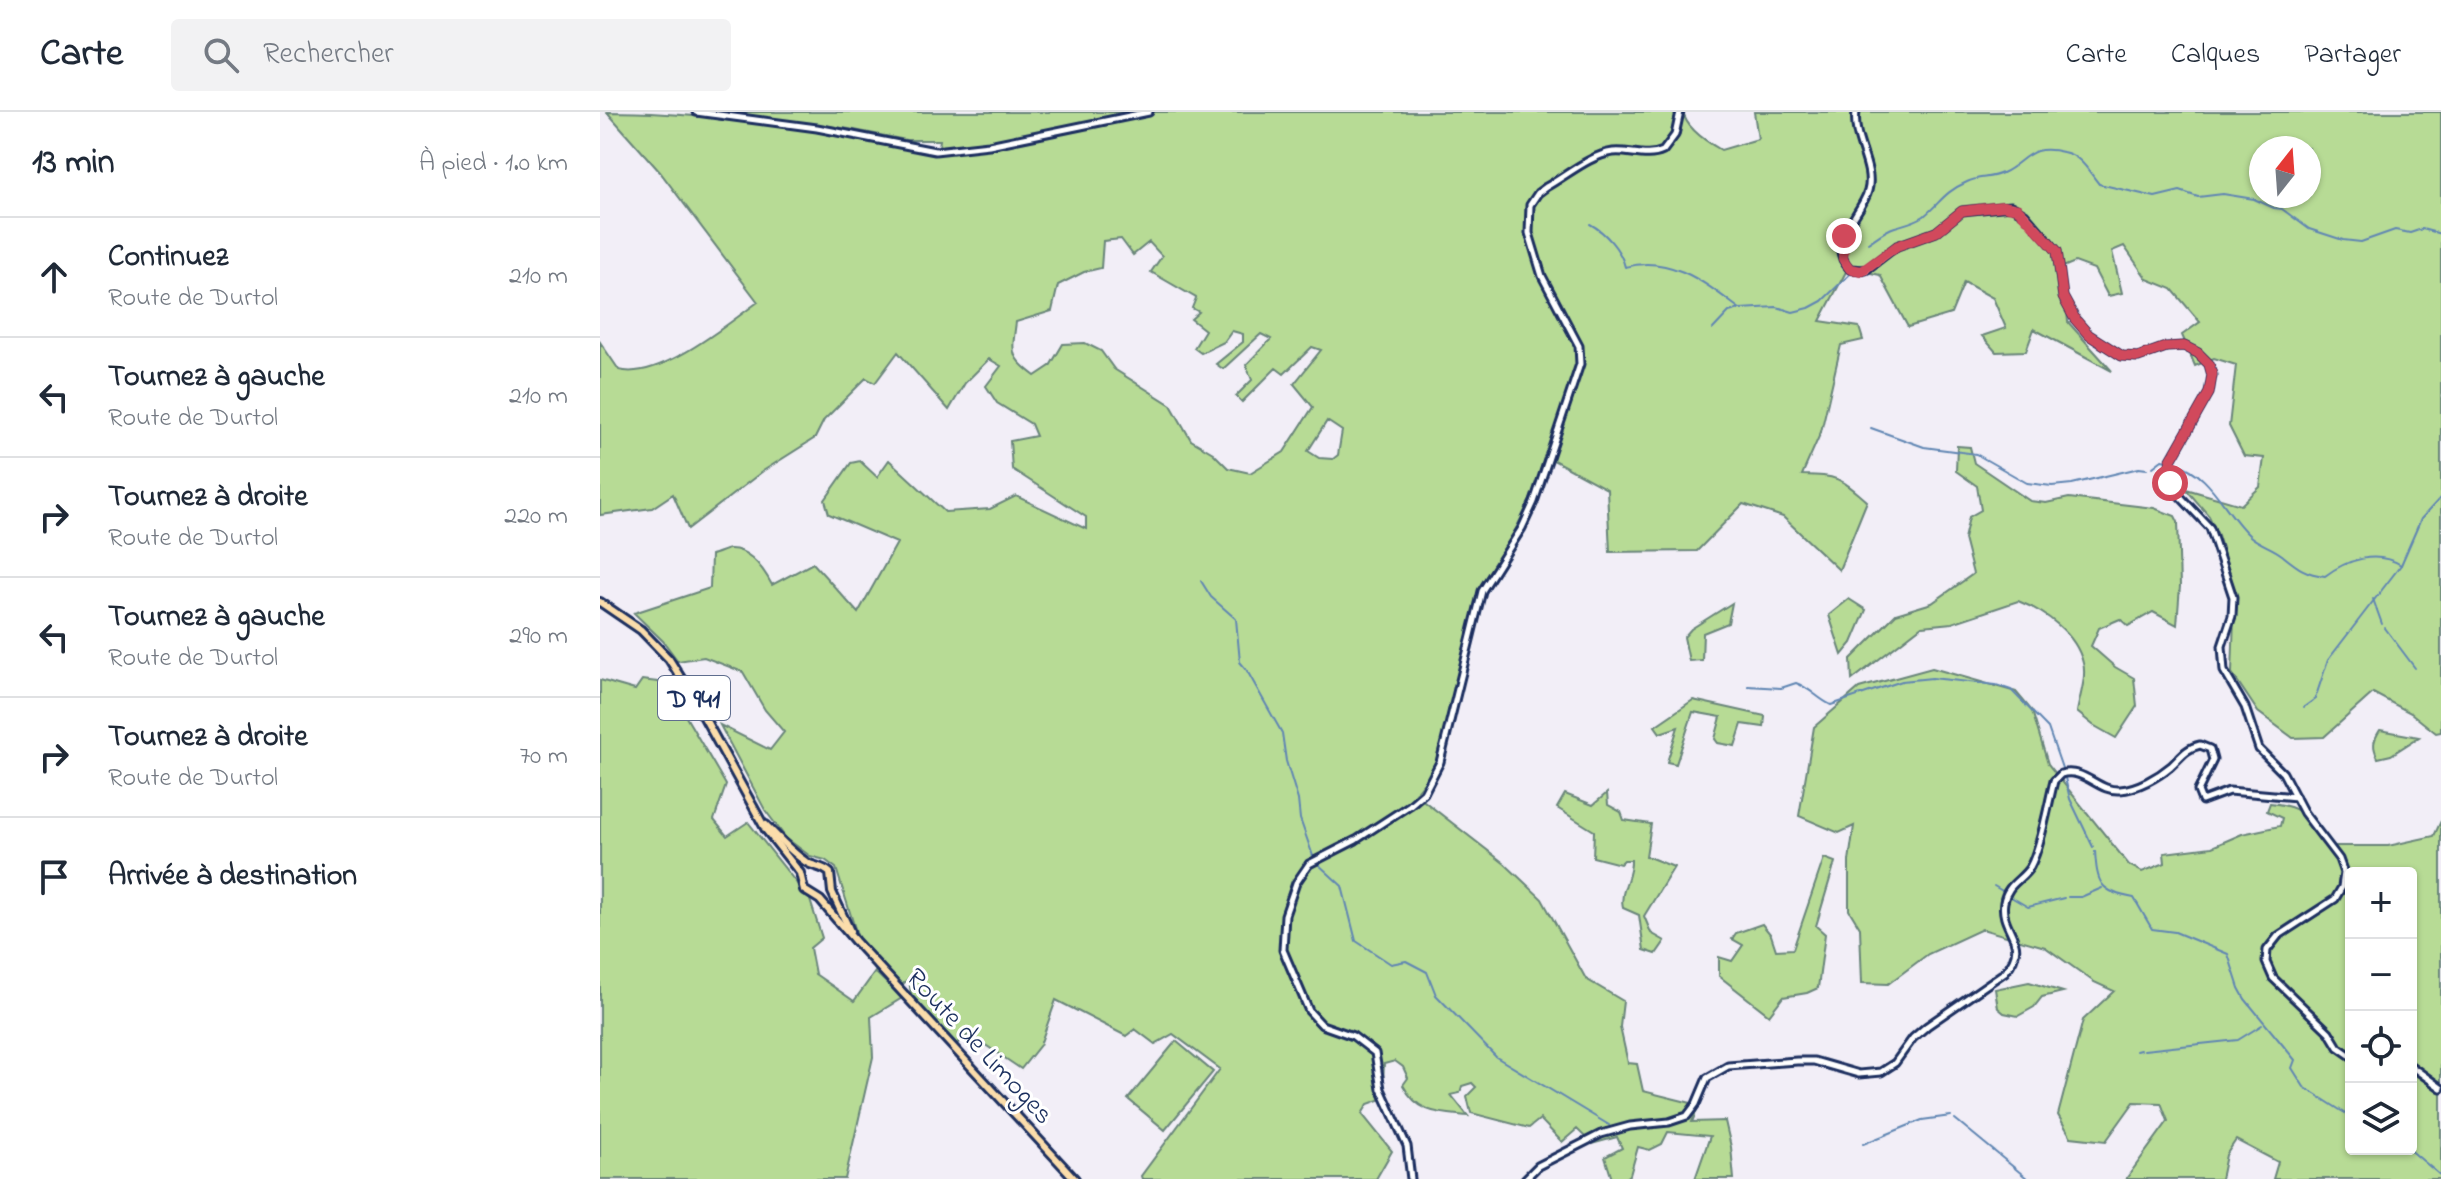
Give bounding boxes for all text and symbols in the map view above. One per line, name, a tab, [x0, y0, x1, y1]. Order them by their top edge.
search box	[171, 19, 731, 91]
text: Carte	[40, 27, 123, 83]
icon: search	[199, 33, 243, 77]
text: Rechercher	[263, 33, 394, 77]
text: Carte	[2066, 35, 2127, 76]
text: Calques	[2171, 35, 2260, 76]
text: Partager	[2304, 35, 2401, 76]
north arrow	[2249, 136, 2321, 208]
text: 13 min	[32, 139, 115, 189]
text: À pied · 1.0 km	[419, 145, 568, 183]
route end	[1826, 218, 1862, 254]
text: Continuez	[108, 236, 228, 280]
icon: ahead	[32, 255, 76, 299]
text: 210 m	[509, 258, 568, 296]
text: Route de Durtol	[108, 280, 278, 318]
text: Tournez à gauche	[108, 356, 325, 400]
icon: left	[32, 375, 76, 419]
text: 210 m	[509, 378, 568, 416]
text: Route de Durtol	[108, 400, 278, 438]
route start	[2152, 465, 2188, 501]
text: Tournez à droite	[108, 476, 308, 520]
icon: right	[32, 495, 76, 539]
text: 220 m	[504, 498, 568, 536]
text: Route de Durtol	[108, 520, 278, 558]
text: Tournez à gauche	[108, 596, 325, 640]
icon: left	[32, 615, 76, 659]
text: 290 m	[509, 618, 568, 656]
text: Route de Durtol	[108, 640, 278, 678]
road number: D 941	[658, 676, 730, 720]
text: Tournez à droite	[108, 716, 308, 760]
icon: right	[32, 735, 76, 779]
text: 70 m	[519, 738, 568, 776]
text: Route de Durtol	[108, 760, 278, 798]
icon: arrive	[32, 855, 76, 899]
text: Arrivée à destination	[108, 855, 357, 899]
map controls	[2345, 867, 2417, 1155]
button: +	[2345, 867, 2417, 939]
button: −	[2345, 939, 2417, 1011]
street label: Route de Limoges	[895, 960, 1062, 1135]
button: locate	[2345, 1011, 2417, 1083]
button: layers	[2345, 1083, 2417, 1155]

